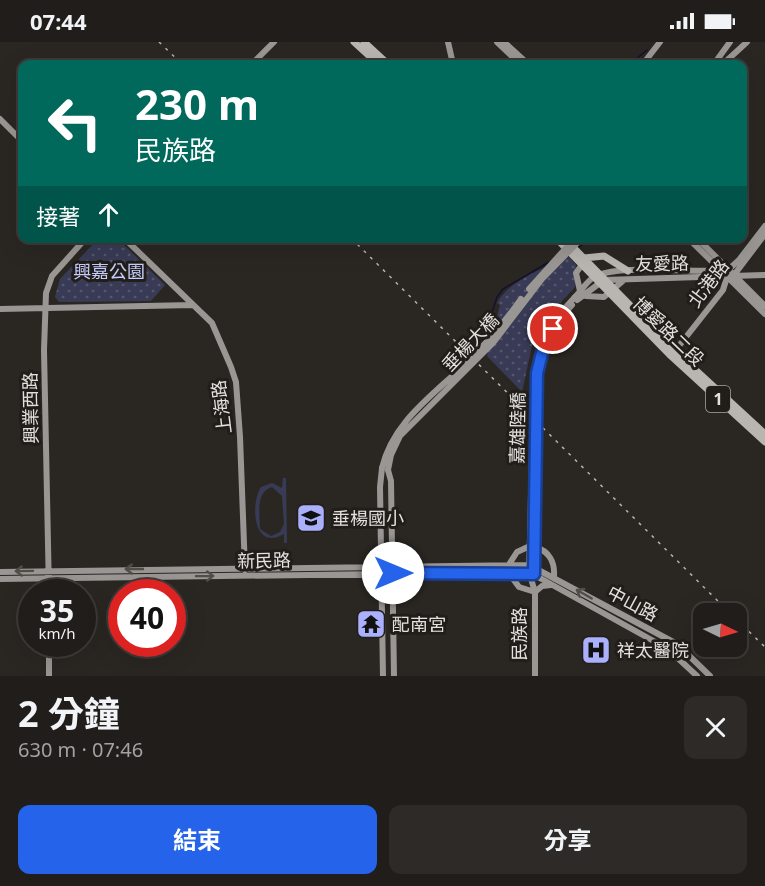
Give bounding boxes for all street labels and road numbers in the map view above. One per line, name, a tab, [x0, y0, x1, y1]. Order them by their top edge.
street label: 友愛路	[635, 251, 689, 275]
street label: 北港路	[682, 254, 734, 312]
street label: 博愛路二段	[628, 291, 710, 371]
street label: 垂楊大橋	[436, 308, 504, 376]
street label: 興業西路	[17, 372, 43, 444]
street label: 上海路	[206, 379, 236, 435]
road number: 1	[706, 386, 730, 412]
street label: 嘉雄陸橋	[504, 392, 530, 464]
street label: 新民路	[237, 548, 291, 572]
street label: 中山路	[604, 580, 662, 626]
street label: 民族路	[507, 607, 531, 661]

